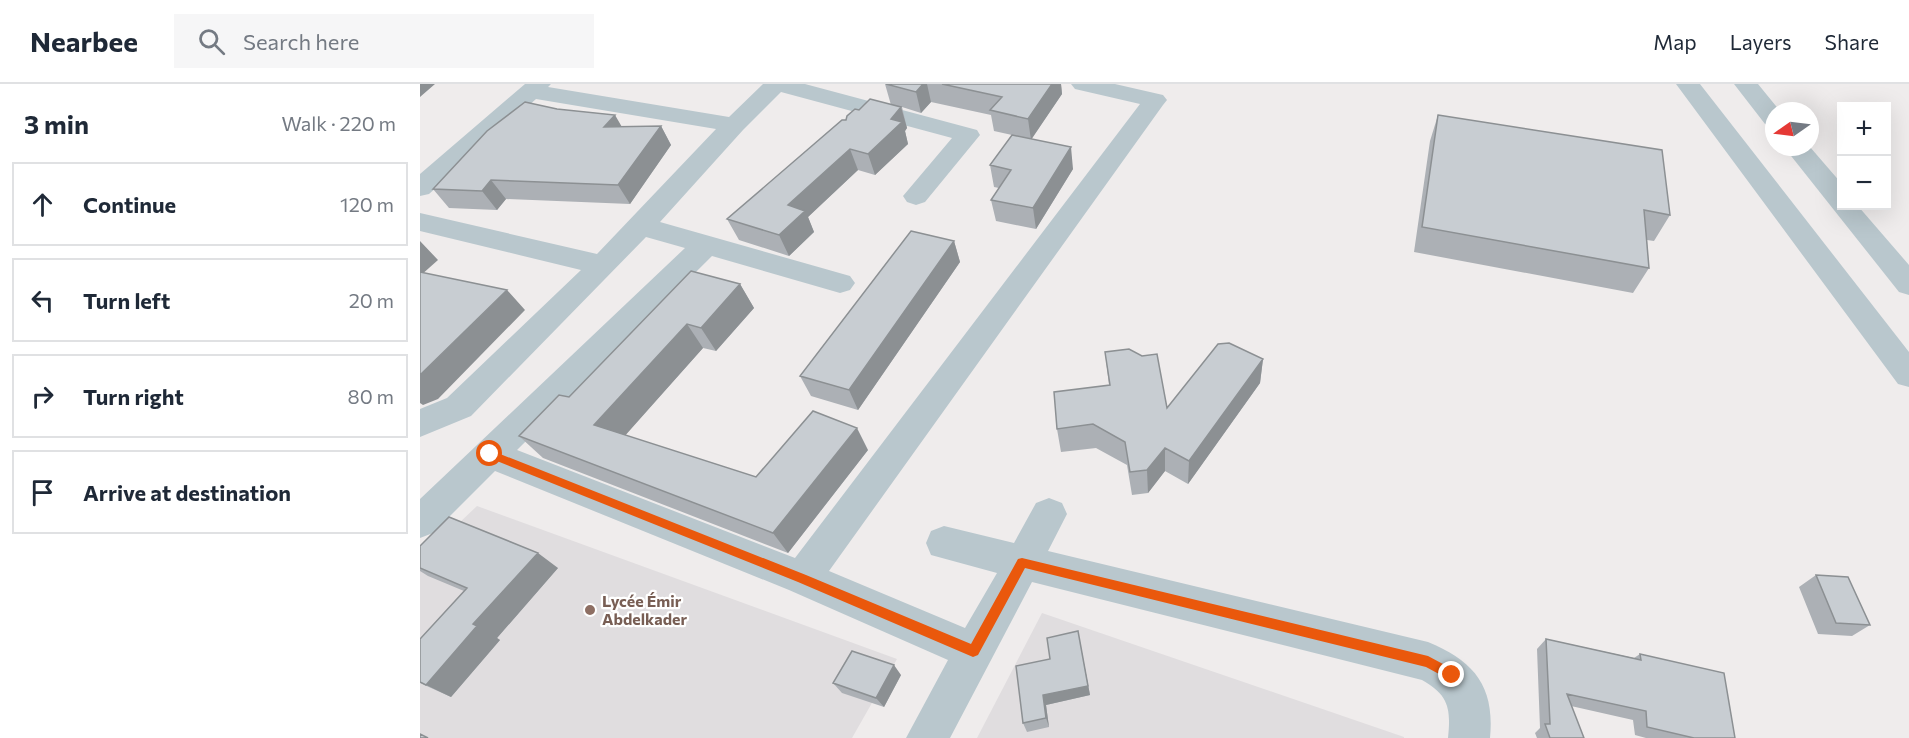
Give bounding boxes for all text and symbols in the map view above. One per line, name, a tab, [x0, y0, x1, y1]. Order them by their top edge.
search box	[174, 14, 594, 68]
text: Nearbee	[30, 24, 138, 58]
icon: search	[195, 25, 228, 58]
text: Search here	[243, 28, 359, 55]
text: Map	[1653, 29, 1697, 54]
text: Layers	[1730, 29, 1792, 54]
text: Share	[1825, 29, 1879, 54]
north arrow	[1765, 102, 1819, 156]
map controls	[1837, 102, 1891, 210]
button: +	[1837, 102, 1891, 156]
text: 3 min	[24, 108, 89, 139]
text: Walk · 220 m	[281, 111, 396, 135]
button: −	[1837, 156, 1891, 210]
icon: ahead	[26, 188, 59, 221]
text: Continue	[83, 191, 176, 218]
text: 120 m	[340, 192, 394, 216]
icon: left	[26, 284, 59, 317]
text: Turn left	[83, 287, 170, 314]
text: 20 m	[349, 288, 394, 312]
icon: right	[26, 380, 59, 413]
text: Turn right	[83, 383, 184, 410]
text: 80 m	[348, 384, 394, 408]
route start	[476, 440, 502, 466]
icon: arrive	[26, 476, 59, 509]
text: Arrive at destination	[83, 479, 291, 506]
place label: Lycée Émir Abdelkader	[602, 591, 688, 628]
marker: Lycée Émir Abdelkader	[583, 603, 597, 617]
route end	[1438, 661, 1464, 687]

